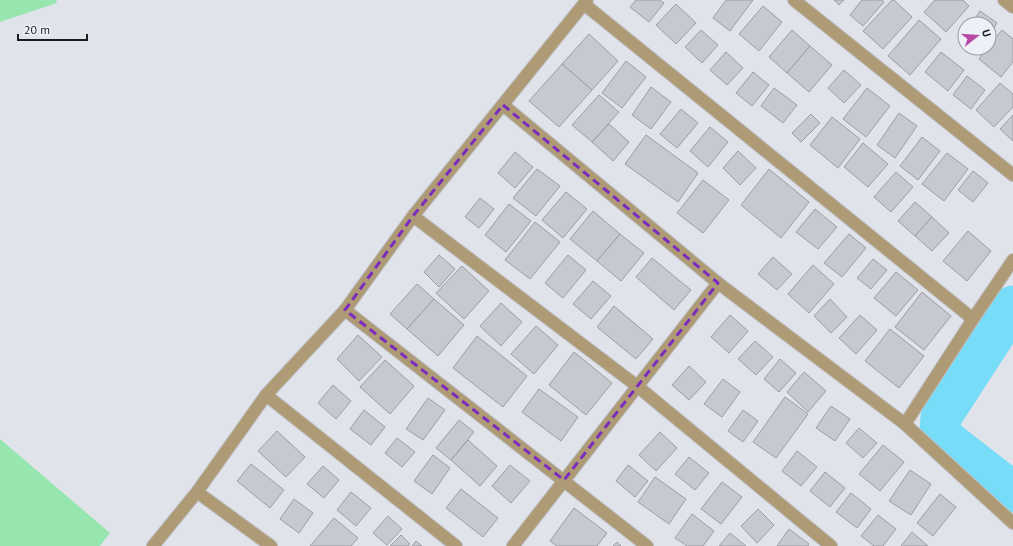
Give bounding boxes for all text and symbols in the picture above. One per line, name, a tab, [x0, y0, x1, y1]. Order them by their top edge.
scale bar	[18, 16, 87, 42]
north arrow	[957, 16, 997, 56]
text: 20 m	[24, 22, 50, 37]
text: U	[979, 28, 994, 39]

